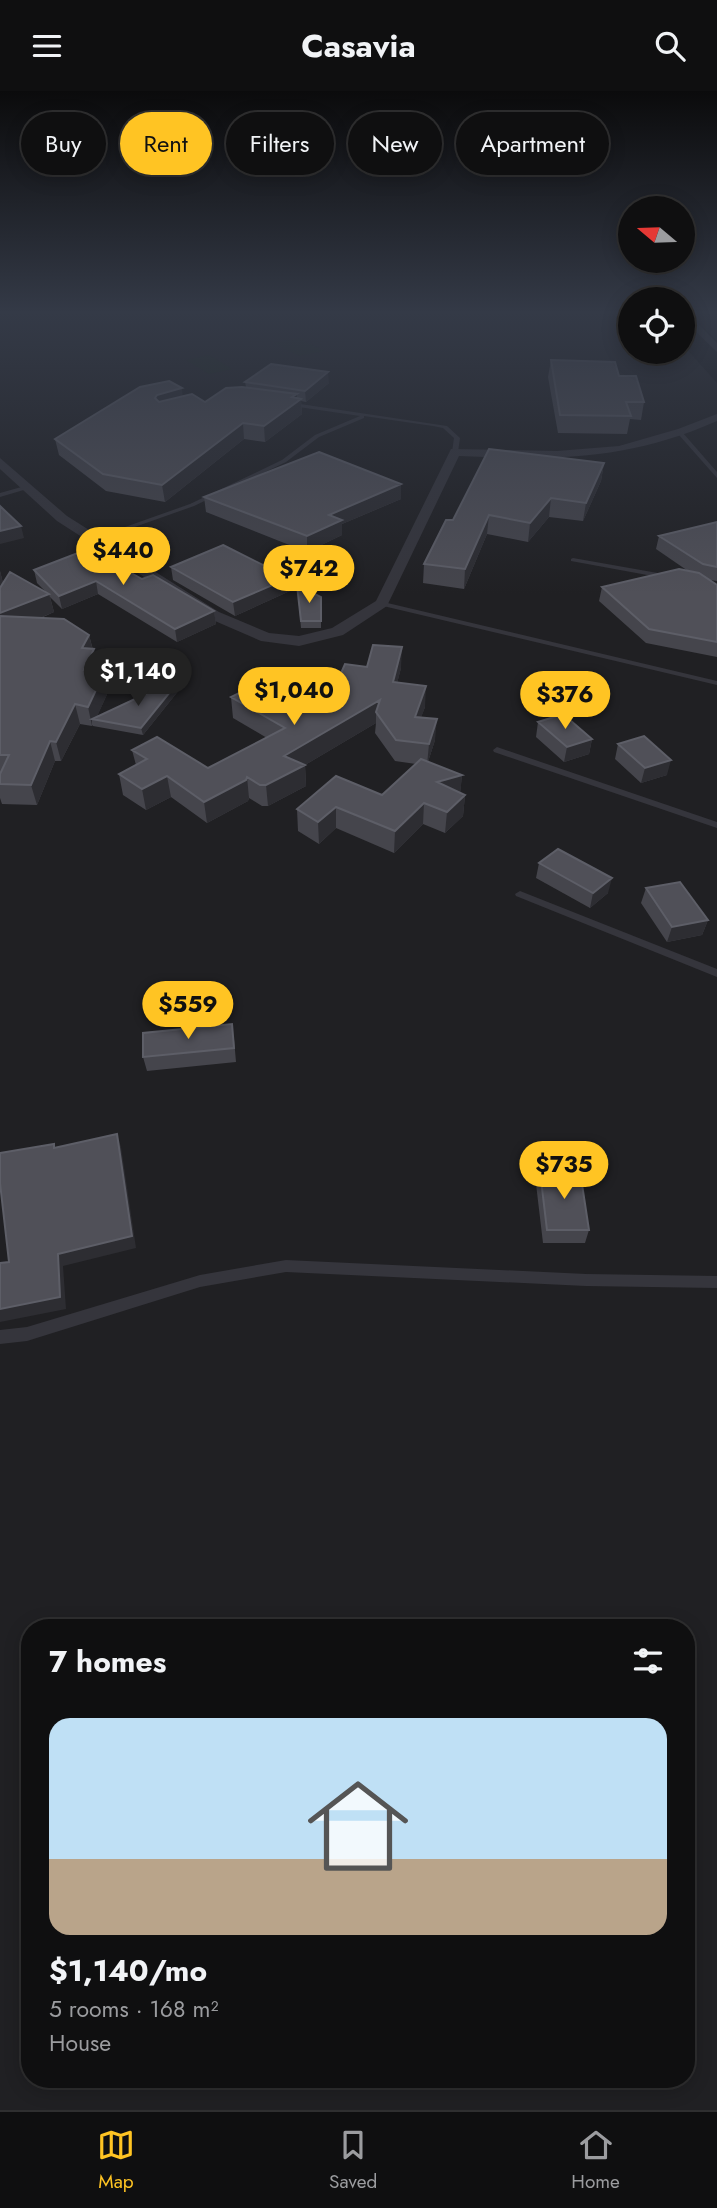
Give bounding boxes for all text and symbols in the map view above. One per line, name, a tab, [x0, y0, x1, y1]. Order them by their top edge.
text: Casavia	[301, 23, 416, 69]
icon: menu	[28, 27, 66, 65]
icon: search	[651, 27, 689, 65]
chip: Buy	[21, 112, 106, 175]
chip: Rent	[120, 112, 212, 175]
chip: Filters	[226, 112, 334, 175]
chip: New	[348, 112, 442, 175]
chip: Apartment	[456, 112, 609, 175]
north arrow	[618, 196, 695, 273]
map controls	[618, 196, 695, 364]
button: locate	[618, 287, 695, 364]
pin: $440	[82, 527, 164, 587]
text: $440	[92, 533, 154, 567]
pin: $742	[268, 545, 350, 605]
text: $742	[279, 551, 339, 585]
pin: $1,140	[81, 649, 195, 708]
text: $1,140	[100, 654, 176, 688]
pin: $1,040	[237, 667, 351, 727]
pin: $376	[524, 671, 606, 731]
text: $1,040	[254, 673, 334, 707]
text: $376	[536, 677, 594, 711]
pin: $559	[147, 981, 229, 1041]
text: $559	[158, 987, 218, 1021]
pin: $735	[523, 1141, 605, 1201]
text: $735	[535, 1147, 593, 1181]
text: 7 homes	[49, 1640, 166, 1683]
icon: filters	[629, 1642, 667, 1680]
icon: home	[295, 1763, 421, 1889]
text: $1,140/mo	[49, 1949, 207, 1992]
text: 5 rooms · 168 m²	[49, 1992, 218, 2026]
text: House	[49, 2026, 111, 2060]
tab: Map	[97, 2126, 135, 2195]
tab: Saved	[329, 2126, 377, 2195]
tab: Home	[571, 2126, 620, 2195]

